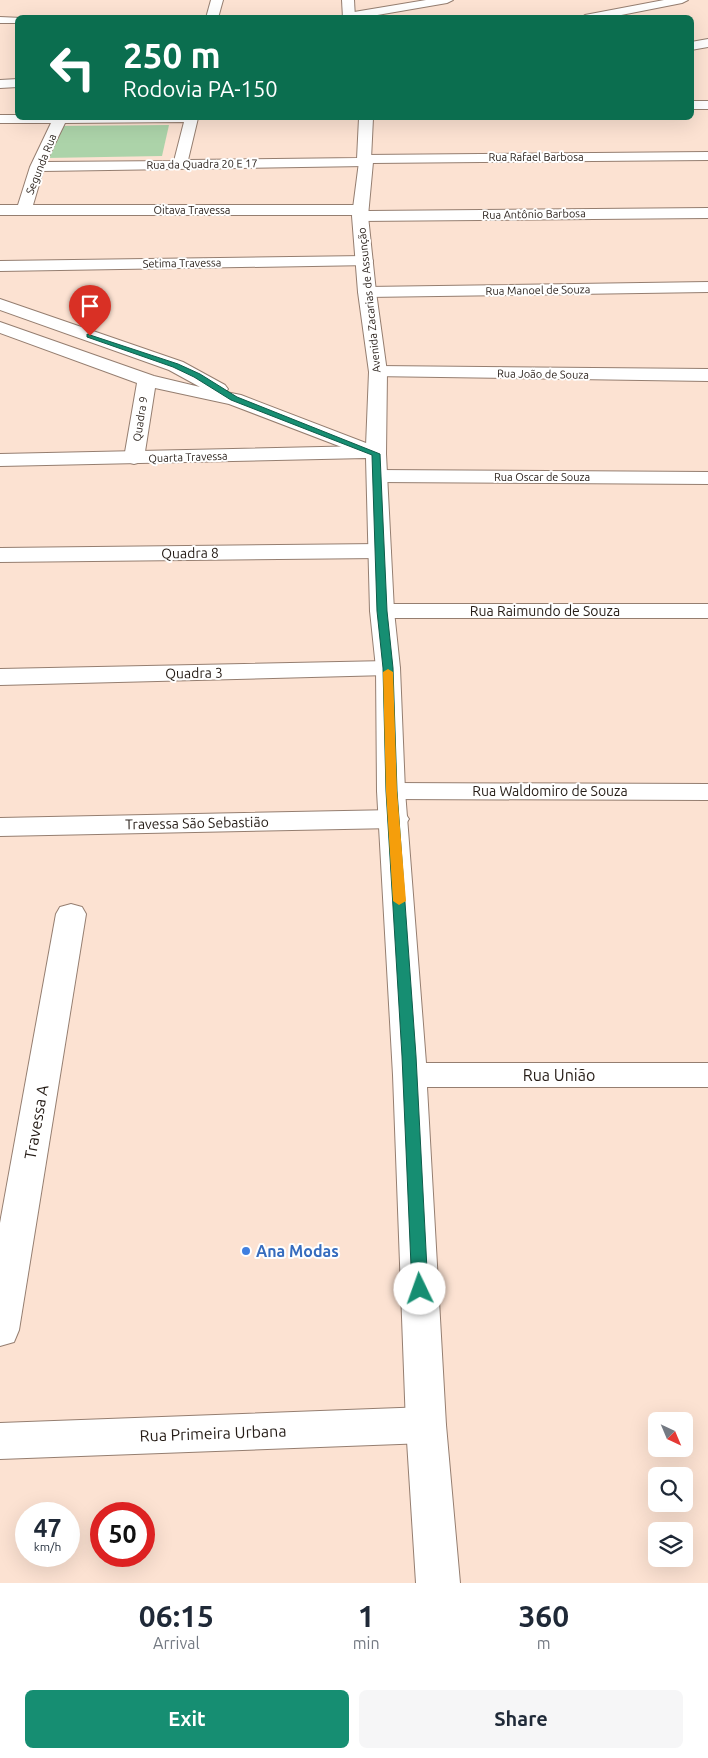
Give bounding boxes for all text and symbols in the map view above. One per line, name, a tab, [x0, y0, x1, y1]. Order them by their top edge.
icon: left	[40, 35, 105, 100]
text: 250 m	[123, 35, 221, 75]
text: Rodovia PA-150	[123, 76, 278, 101]
street label: Segunda Rua	[23, 132, 59, 196]
street label: Rua Rafael Barbosa	[488, 151, 584, 163]
street label: Rua da Quadra 20 E 17	[146, 157, 258, 171]
street label: Oitava Travessa	[154, 204, 230, 216]
street label: Rua Antônio Barbosa	[482, 207, 586, 221]
street label: Avenida Zacarias de Assunção	[355, 227, 383, 373]
street label: Setima Travessa	[143, 256, 221, 270]
street label: Rua Manoel de Souza	[485, 283, 591, 297]
pin	[69, 285, 111, 336]
icon: arrive	[76, 292, 104, 320]
street label: Rua João de Souza	[497, 367, 589, 381]
street label: Quadra 9	[131, 396, 149, 442]
street label: Quarta Travessa	[148, 450, 228, 464]
street label: Rua Oscar de Souza	[494, 471, 590, 483]
street label: Quadra 8	[161, 544, 219, 562]
street label: Rua Raimundo de Souza	[470, 603, 620, 619]
street label: Quadra 3	[165, 664, 223, 682]
street label: Rua Waldomiro de Souza	[472, 783, 628, 799]
street label: Travessa São Sebastião	[125, 814, 269, 832]
street label: Rua União	[523, 1066, 595, 1084]
street label: Travessa A	[21, 1083, 52, 1161]
place label: Ana Modas	[256, 1242, 339, 1260]
marker: Ana Modas	[240, 1245, 252, 1257]
position arrow	[393, 1262, 445, 1314]
north arrow	[648, 1412, 692, 1458]
map controls	[648, 1412, 693, 1567]
street label: Rua Primeira Urbana	[139, 1421, 287, 1445]
button: search	[648, 1467, 693, 1512]
speed limit sign: 50	[90, 1502, 155, 1567]
text: 47	[33, 1514, 62, 1542]
button: layers	[648, 1522, 693, 1567]
text: km/h	[34, 1540, 61, 1553]
text: 06:15	[139, 1599, 214, 1633]
text: 1	[358, 1599, 375, 1633]
text: 360	[518, 1599, 569, 1633]
text: Arrival	[153, 1634, 200, 1652]
text: min	[353, 1634, 380, 1652]
text: m	[537, 1634, 551, 1652]
button: Exit	[25, 1690, 349, 1748]
button: Share	[359, 1690, 683, 1748]

